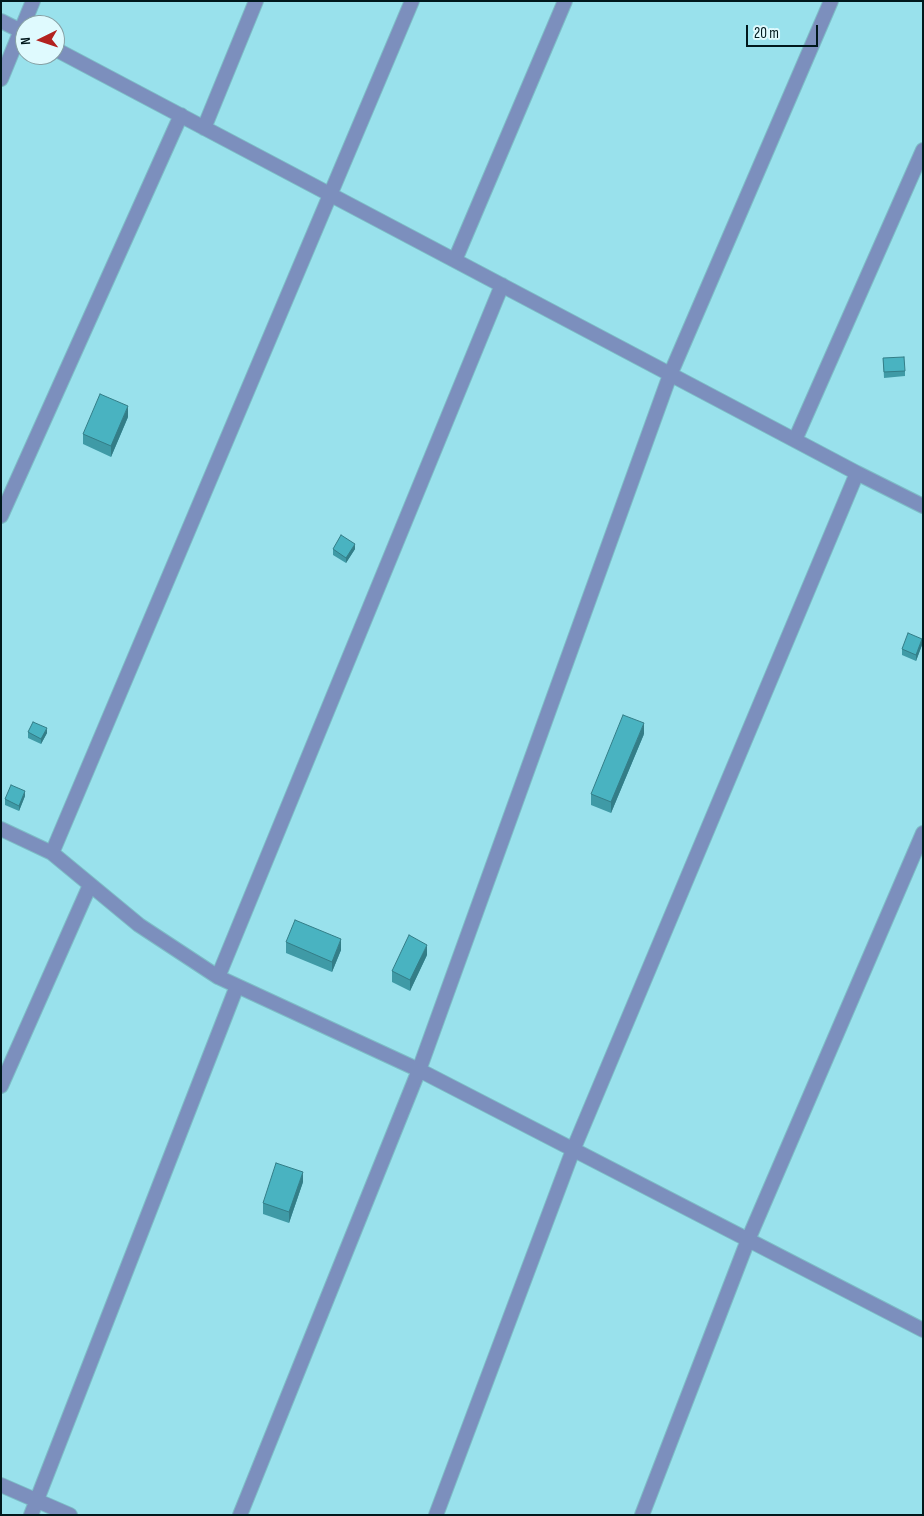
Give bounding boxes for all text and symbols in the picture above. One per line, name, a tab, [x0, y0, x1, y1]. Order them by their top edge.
north arrow	[15, 15, 65, 65]
scale bar	[749, 15, 822, 47]
text: 20 m	[754, 24, 779, 43]
text: N	[17, 37, 34, 45]

